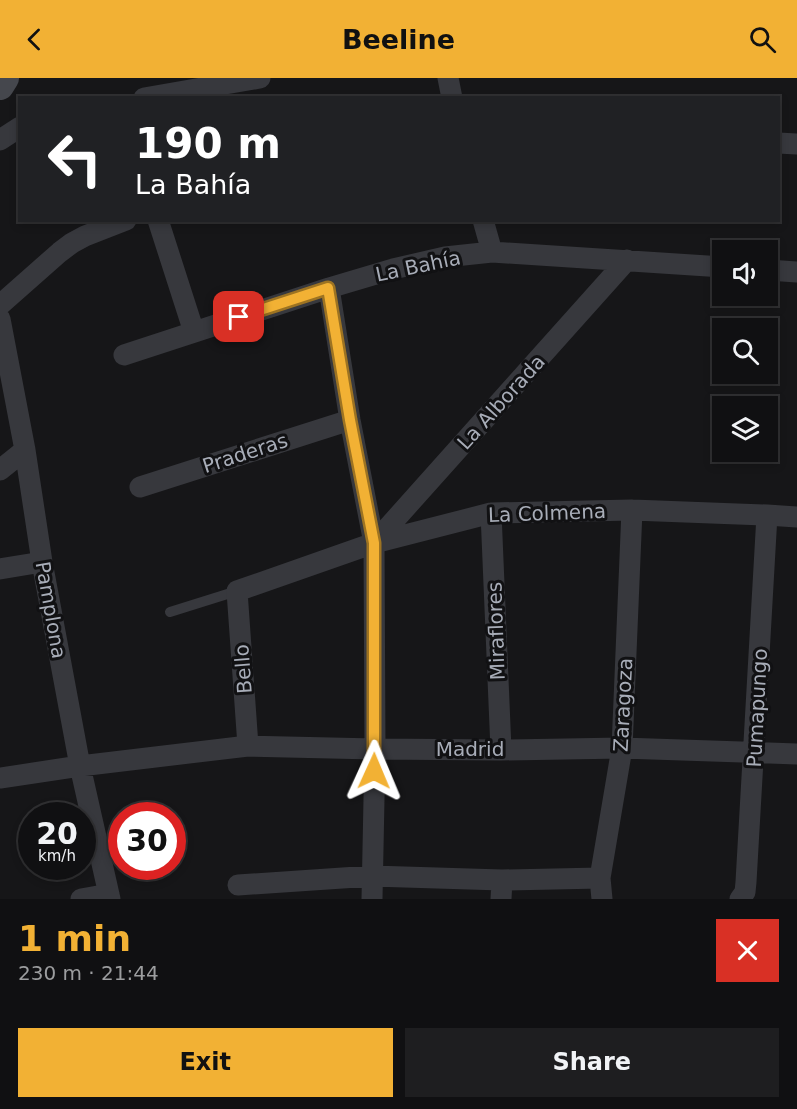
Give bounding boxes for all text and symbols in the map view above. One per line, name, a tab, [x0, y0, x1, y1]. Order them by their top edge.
icon: back	[18, 23, 51, 56]
icon: search	[746, 23, 779, 56]
text: Beeline	[342, 24, 455, 55]
text: 190 m	[135, 119, 281, 168]
icon: left	[36, 120, 114, 198]
text: La Bahía	[135, 169, 251, 200]
map controls	[712, 240, 778, 462]
button: sound	[712, 240, 778, 306]
street label: La Bahía	[373, 245, 463, 287]
pin	[213, 291, 264, 342]
icon: arrive	[222, 300, 255, 333]
button: search	[712, 318, 778, 384]
street label: La Alborada	[452, 350, 550, 454]
button: layers	[712, 396, 778, 462]
street label: Praderas	[199, 428, 291, 478]
street label: La Colmena	[488, 499, 606, 527]
street label: Pamplona	[31, 559, 71, 661]
street label: Miraflores	[482, 581, 510, 681]
street label: Bello	[229, 644, 257, 694]
street label: Pumapungo	[742, 648, 772, 768]
street label: Zaragoza	[609, 657, 637, 753]
street label: Madrid	[436, 737, 504, 761]
position arrow	[342, 739, 406, 803]
speed limit sign: 30	[108, 802, 186, 880]
text: 20	[36, 816, 78, 851]
text: km/h	[38, 847, 76, 865]
text: 1 min	[18, 918, 131, 959]
button: close	[716, 919, 779, 982]
text: 230 m · 21:44	[18, 961, 159, 985]
button: Exit	[18, 1028, 393, 1097]
button: Share	[405, 1028, 779, 1097]

